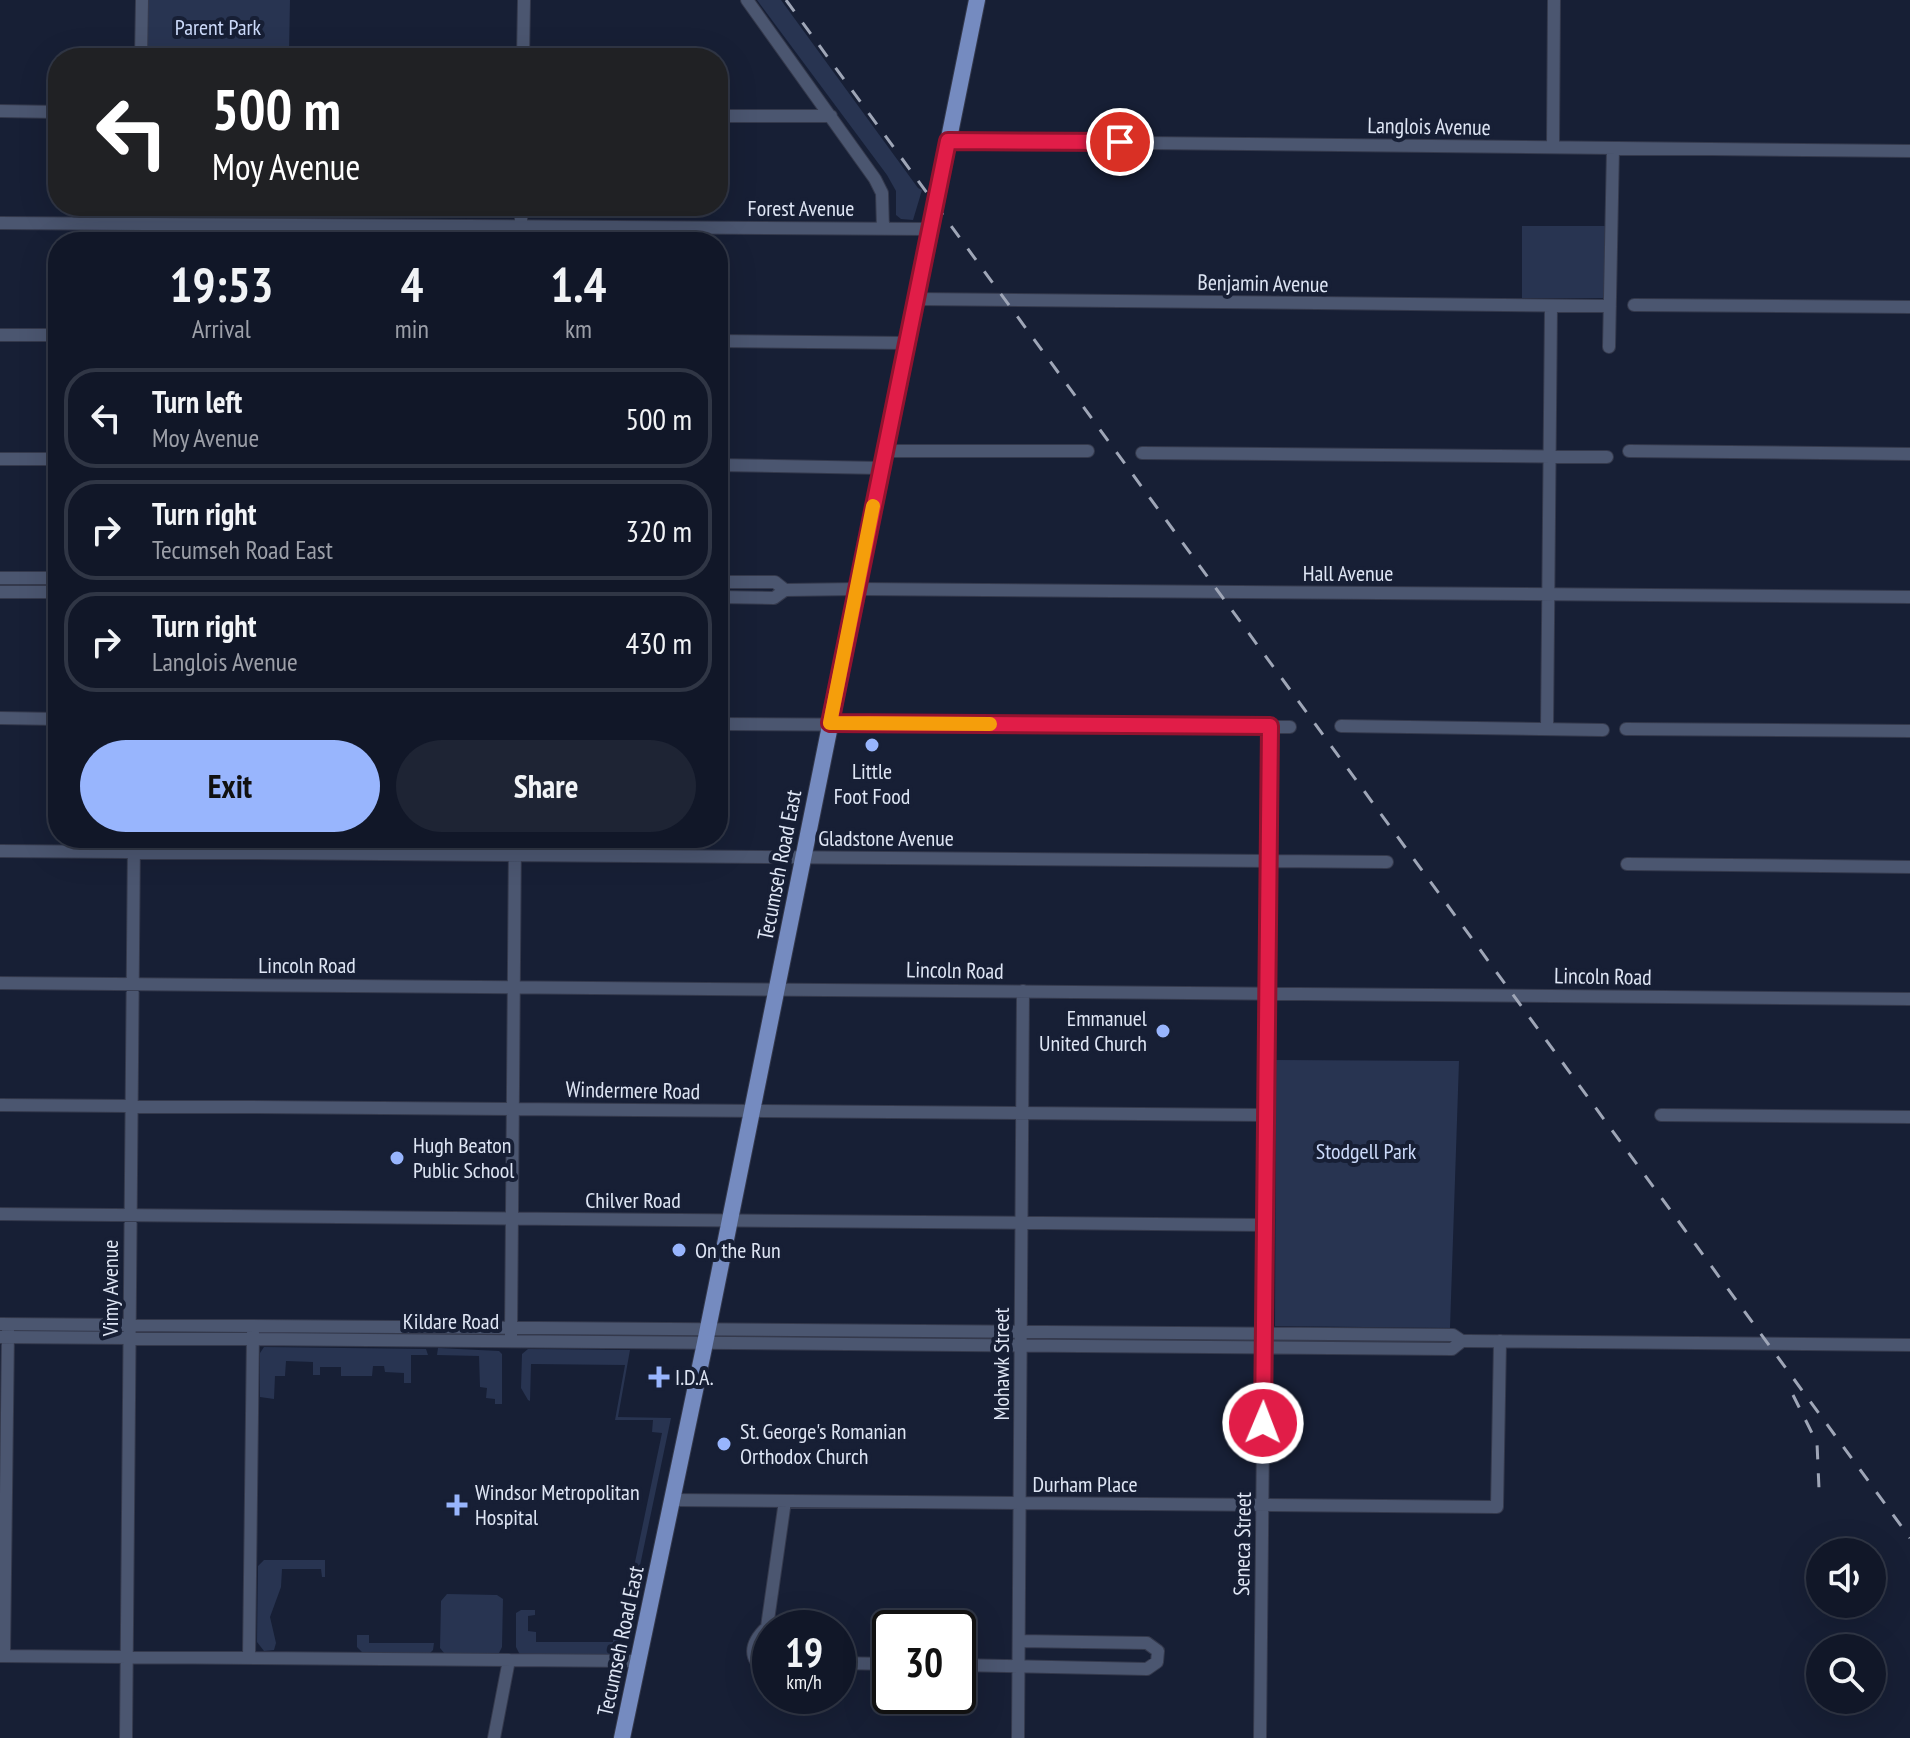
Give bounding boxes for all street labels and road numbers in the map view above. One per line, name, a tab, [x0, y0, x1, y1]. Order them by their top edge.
street label: Langlois Avenue	[1367, 111, 1491, 141]
street label: Forest Avenue	[748, 194, 854, 222]
street label: Benjamin Avenue	[1197, 268, 1329, 298]
street label: Hall Avenue	[1303, 559, 1393, 587]
street label: Tecumseh Road East	[751, 787, 807, 943]
street label: Gladstone Avenue	[818, 824, 954, 852]
street label: Lincoln Road	[258, 951, 356, 979]
street label: Lincoln Road	[906, 955, 1004, 985]
street label: Lincoln Road	[1554, 961, 1652, 991]
street label: Windermere Road	[565, 1075, 701, 1105]
street label: Chilver Road	[585, 1186, 681, 1214]
street label: Vimy Avenue	[96, 1240, 124, 1337]
street label: Kildare Road	[403, 1307, 499, 1335]
street label: Mohawk Street	[987, 1307, 1015, 1421]
street label: Durham Place	[1033, 1470, 1137, 1498]
street label: Seneca Street	[1227, 1492, 1257, 1596]
street label: Tecumseh Road East	[590, 1563, 650, 1719]

